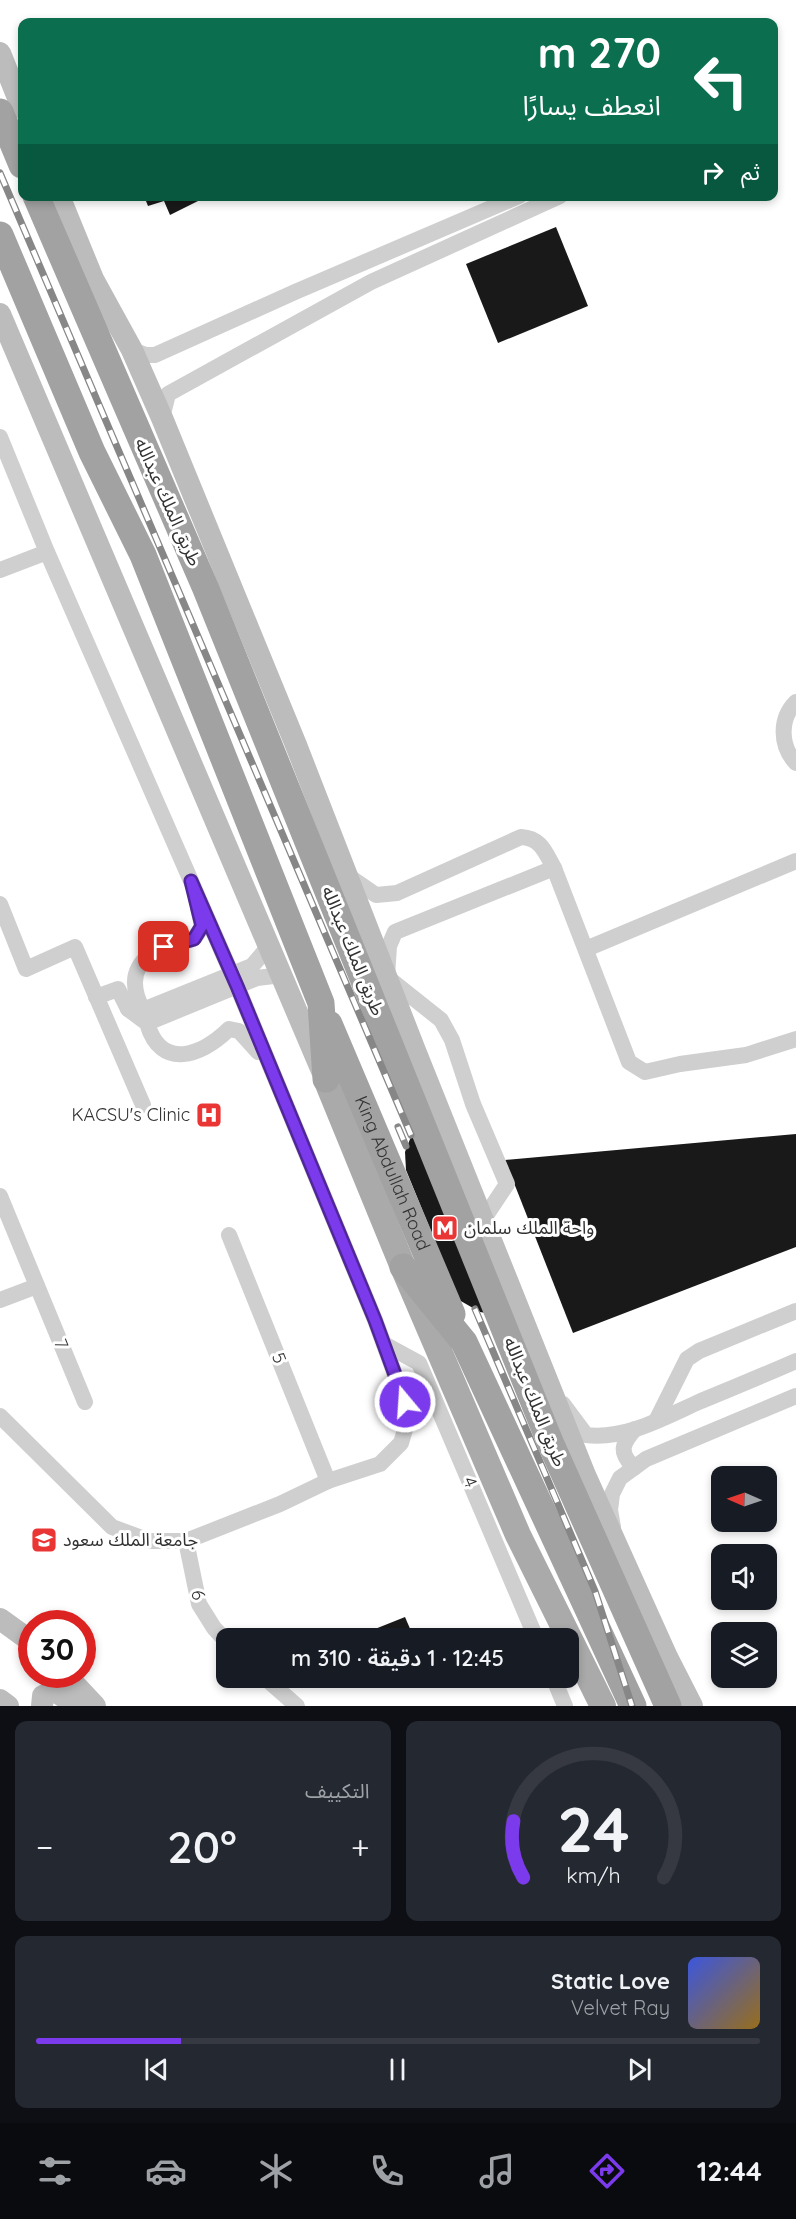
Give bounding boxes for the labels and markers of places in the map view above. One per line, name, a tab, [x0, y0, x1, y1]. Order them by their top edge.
pin	[138, 921, 189, 972]
hospital icon: KACSU's Clinic	[194, 1100, 224, 1130]
place label: KACSU's Clinic	[71, 1103, 190, 1126]
metro station icon: واحة الملك سلمان	[430, 1213, 460, 1243]
place label: واحة الملك سلمان	[464, 1216, 594, 1239]
school or university icon: جامعة الملك سعود	[29, 1525, 59, 1555]
place label: جامعة الملك سعود	[63, 1528, 198, 1551]

